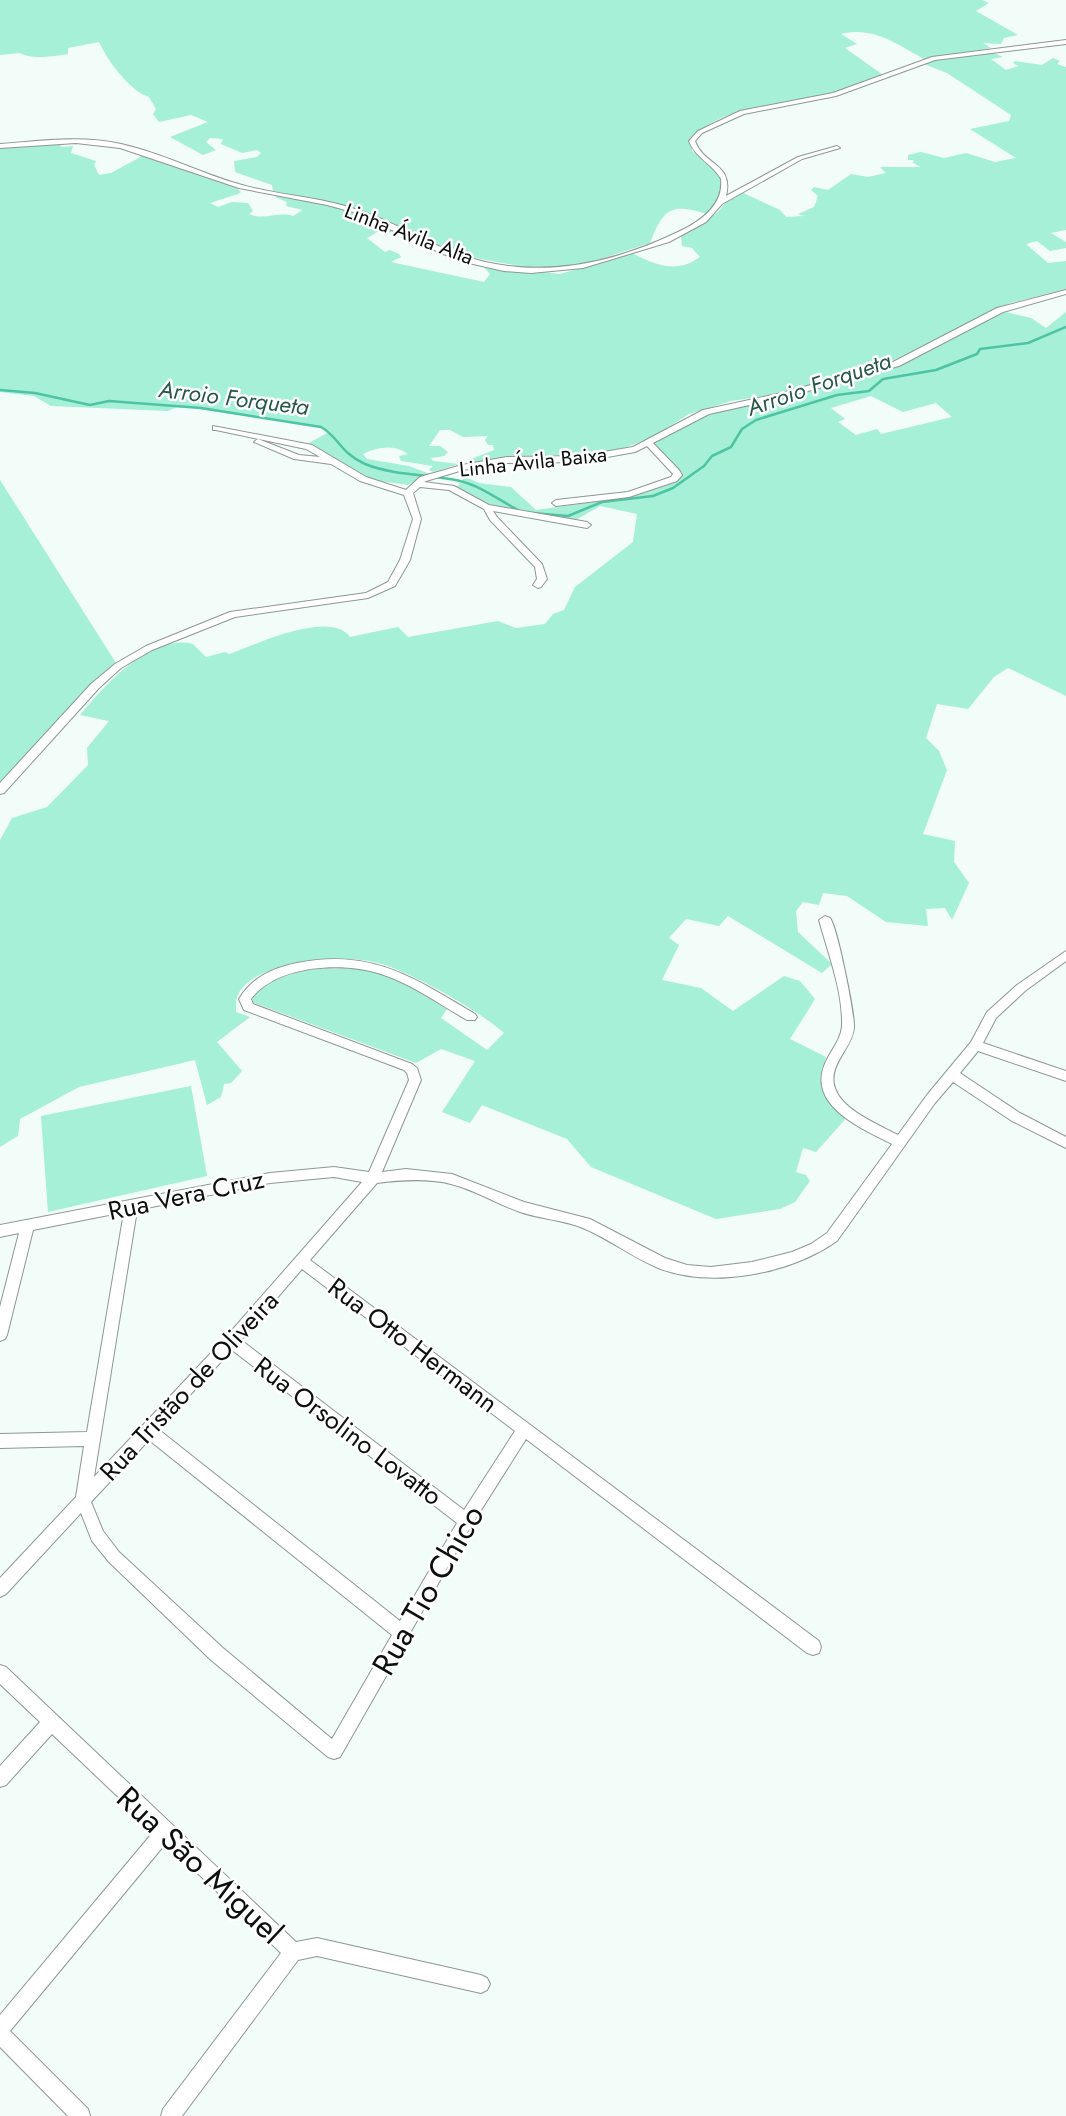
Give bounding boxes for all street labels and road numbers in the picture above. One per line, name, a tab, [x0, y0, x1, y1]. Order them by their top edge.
street label: Linha Ávila Alta	[340, 196, 478, 272]
street label: Linha Ávila Baixa	[458, 439, 608, 485]
street label: Rua Vera Cruz	[105, 1160, 268, 1230]
street label: Rua Otto Hermann	[320, 1268, 506, 1422]
street label: Rua Tristão de Oliveira	[91, 1283, 287, 1489]
street label: Rua Orsolino Lovatto	[246, 1347, 450, 1515]
street label: Rua Tio Chico	[361, 1496, 495, 1684]
street label: Rua São Miguel	[106, 1776, 294, 1954]

